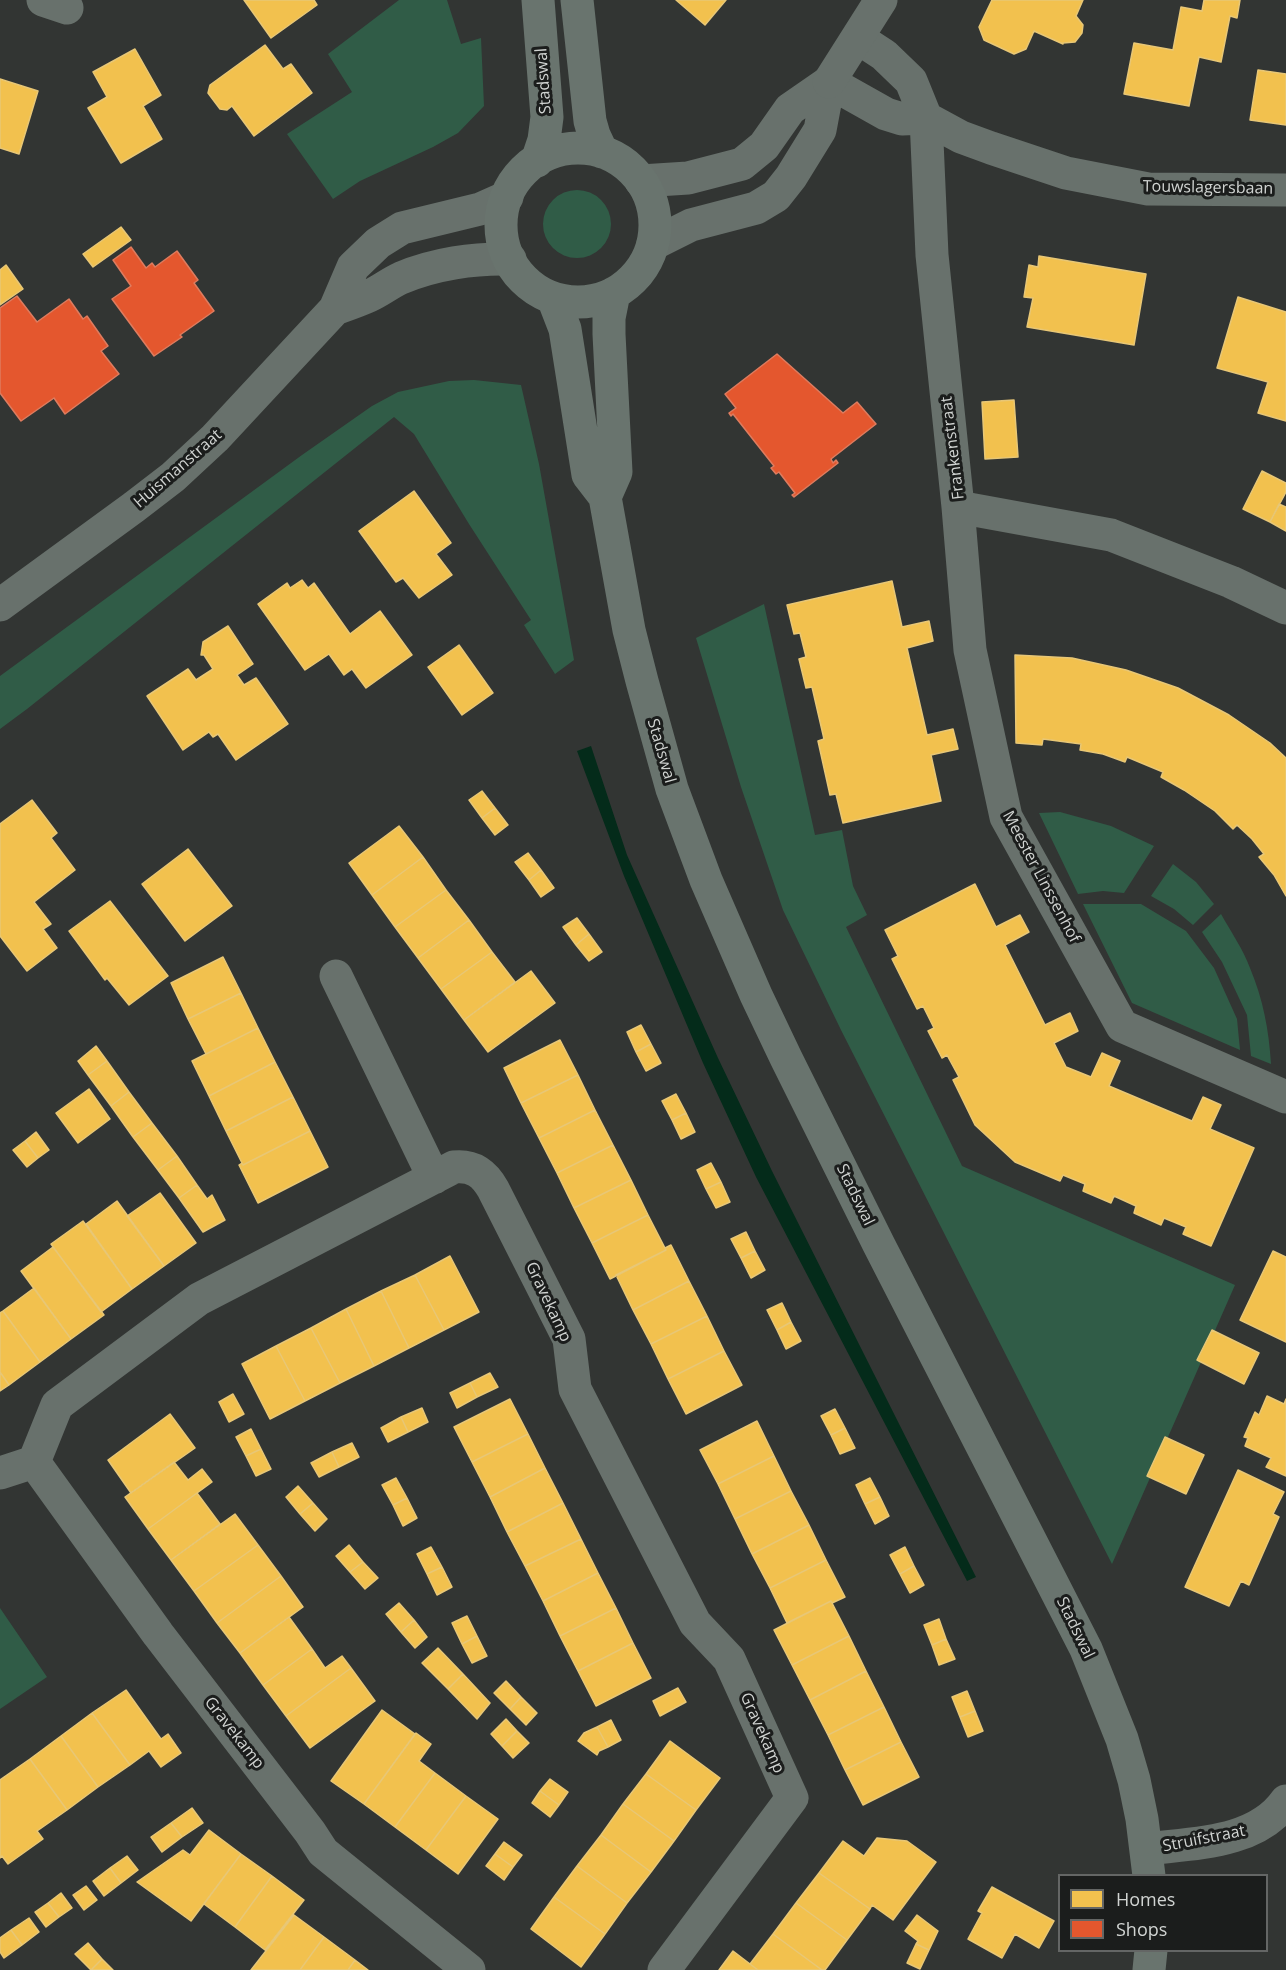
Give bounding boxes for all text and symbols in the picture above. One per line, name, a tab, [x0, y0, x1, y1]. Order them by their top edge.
street label: Stadswal	[532, 47, 556, 115]
street label: Touwslagersbaan	[1143, 177, 1273, 199]
street label: Frankenstraat	[937, 395, 969, 501]
street label: Huismanstraat	[130, 426, 226, 512]
street label: Stadswal	[643, 717, 679, 785]
street label: Meester Linssenhof	[998, 808, 1084, 946]
street label: Stadswal	[832, 1161, 878, 1229]
street label: Gravekamp	[521, 1259, 575, 1345]
street label: Stadswal	[1052, 1594, 1098, 1662]
street label: Gravekamp	[736, 1690, 788, 1776]
street label: Gravekamp	[200, 1693, 268, 1773]
street label: Struifstraat	[1161, 1822, 1247, 1856]
legend	[1058, 1874, 1268, 1952]
text: Homes	[1116, 1887, 1175, 1911]
text: Shops	[1116, 1917, 1167, 1941]

